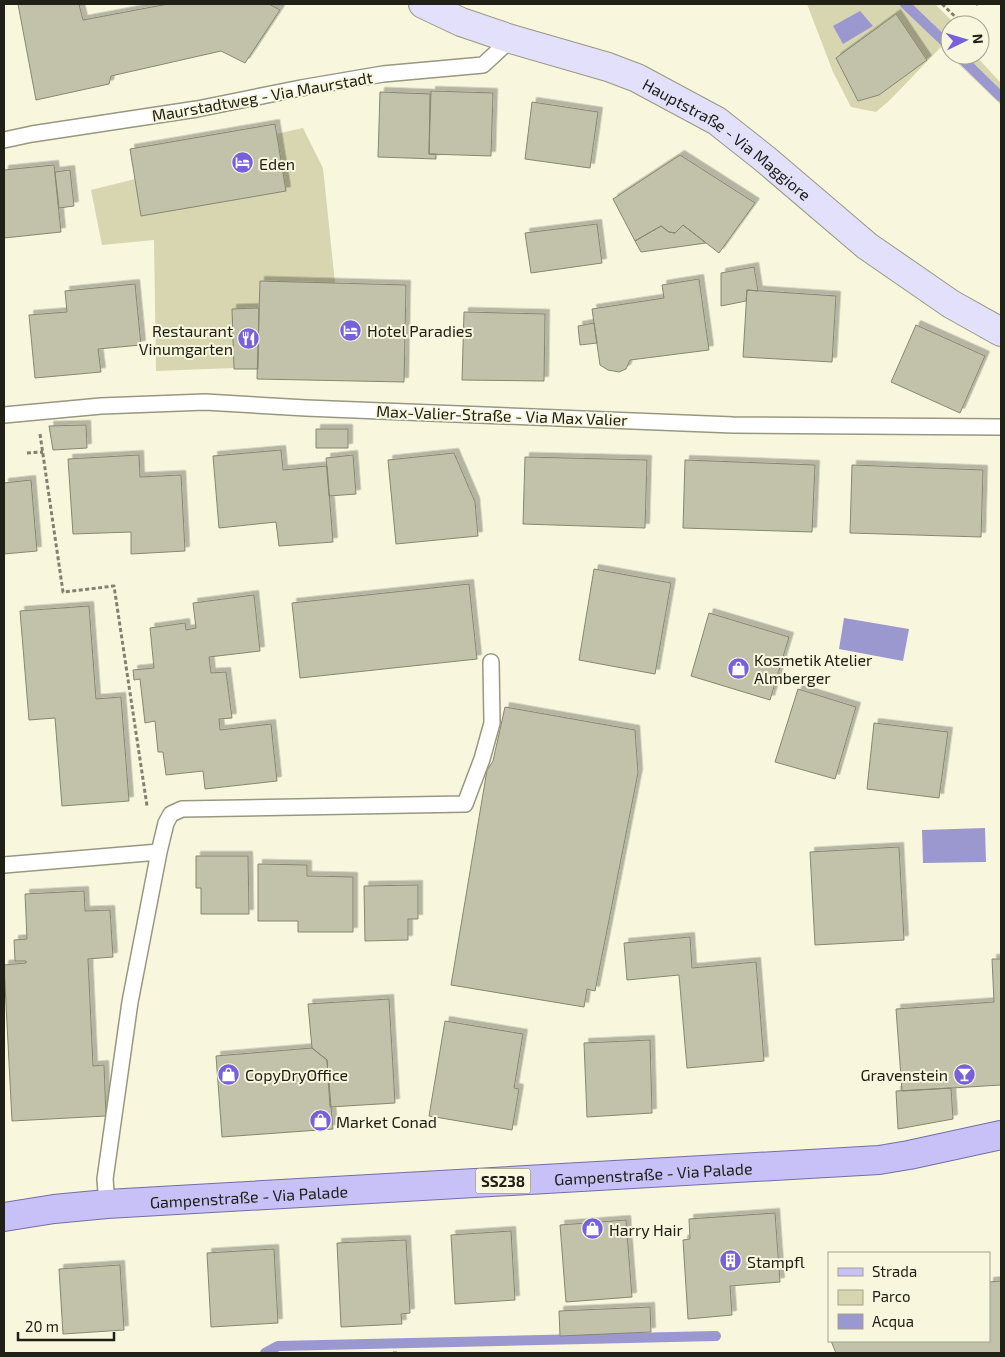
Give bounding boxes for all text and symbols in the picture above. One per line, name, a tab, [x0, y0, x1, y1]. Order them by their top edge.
north arrow	[940, 15, 990, 65]
text: N	[970, 33, 987, 45]
street label: Maurstadtweg - Via Maurstadt	[150, 67, 374, 125]
street label: Hauptstraße - Via Maggiore	[640, 74, 815, 204]
hotel icon: Eden	[231, 151, 255, 175]
place label: Eden	[259, 154, 295, 173]
hotel icon: Hotel Paradies	[339, 318, 363, 342]
place label: Restaurant Vinumgarten	[139, 321, 233, 358]
place label: Hotel Paradies	[367, 321, 473, 340]
restaurant icon: Restaurant Vinumgarten	[237, 327, 261, 351]
street label: Max-Valier-Straße - Via Max Valier	[376, 401, 629, 429]
place label: Kosmetik Atelier Almberger	[754, 650, 873, 687]
shop icon: Kosmetik Atelier Almberger	[726, 656, 750, 680]
shop icon: CopyDryOffice	[217, 1062, 241, 1086]
bar icon: Gravenstein	[952, 1062, 976, 1086]
place label: CopyDryOffice	[245, 1065, 348, 1084]
place label: Gravenstein	[860, 1065, 948, 1084]
shop icon: Market Conad	[308, 1109, 332, 1133]
place label: Market Conad	[336, 1112, 437, 1131]
street label: Gampenstraße - Via Palade	[554, 1158, 753, 1188]
road number: SS238	[476, 1168, 530, 1194]
street label: Gampenstraße - Via Palade	[149, 1181, 349, 1211]
shop icon: Harry Hair	[581, 1217, 605, 1241]
place label: Harry Hair	[609, 1220, 683, 1239]
building icon: Stampfl	[719, 1249, 743, 1273]
place label: Stampfl	[747, 1252, 805, 1271]
legend	[828, 1252, 990, 1342]
text: Strada	[872, 1262, 917, 1280]
text: Parco	[872, 1287, 911, 1305]
scale bar	[18, 1310, 114, 1342]
text: Acqua	[872, 1312, 914, 1330]
text: 20 m	[25, 1317, 59, 1335]

